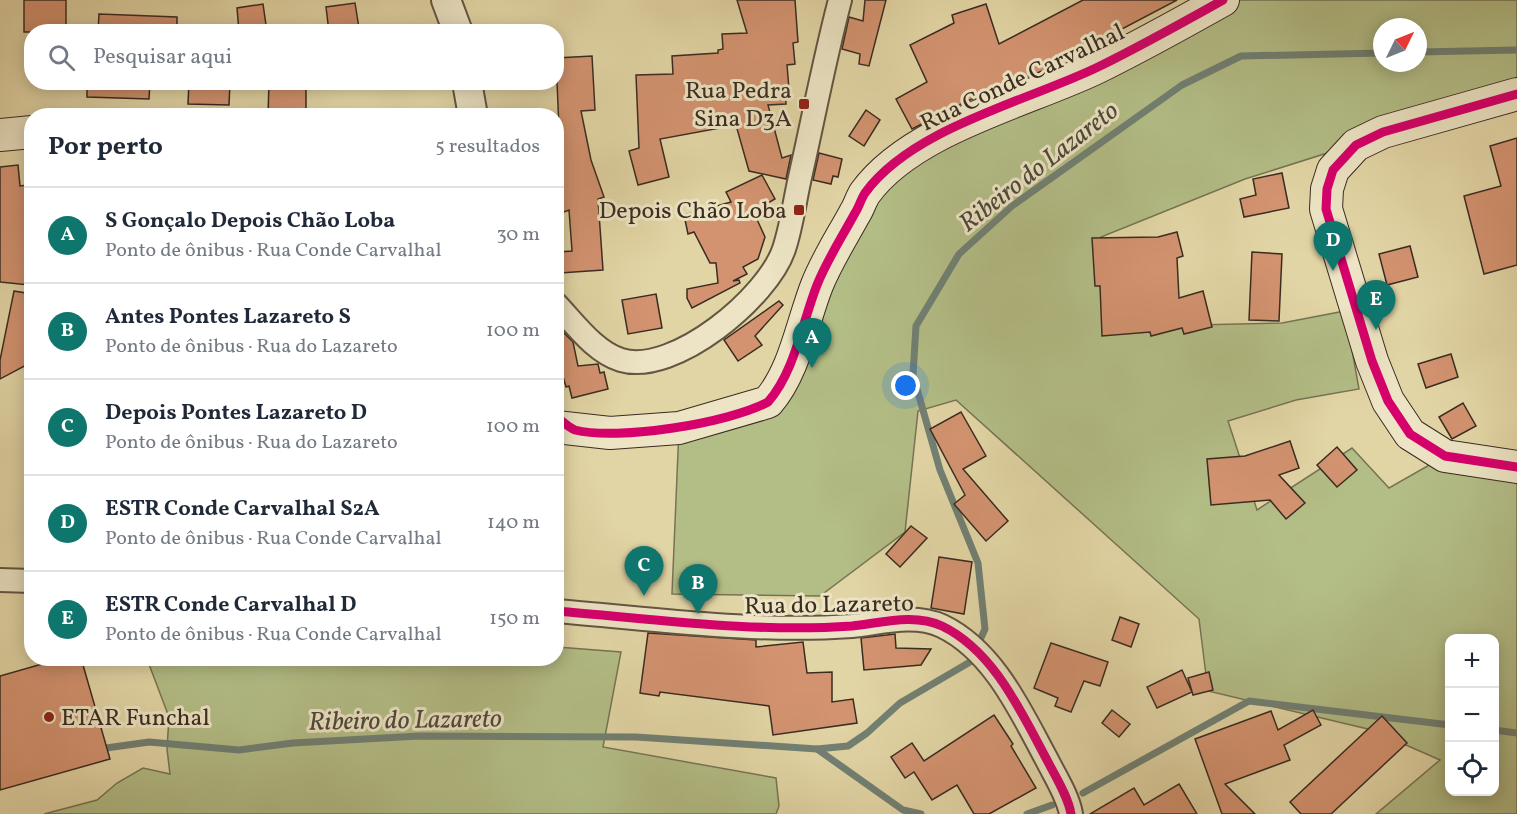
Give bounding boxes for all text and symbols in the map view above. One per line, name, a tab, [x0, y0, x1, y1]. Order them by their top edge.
street label: Rua Conde Carvalhal	[915, 16, 1131, 141]
north arrow	[1373, 18, 1427, 72]
search box	[24, 24, 564, 90]
icon: search	[45, 41, 78, 74]
text: Pesquisar aqui	[93, 42, 232, 73]
place label: Rua Pedra Sina D3A	[685, 75, 792, 137]
water label: Ribeiro do Lazareto	[952, 94, 1127, 241]
marker: Rua Pedra Sina D3A	[797, 97, 811, 111]
text: Por perto	[48, 129, 163, 165]
text: 5 resultados	[435, 133, 540, 161]
place label: Depois Chão Loba	[599, 195, 787, 229]
marker: Depois Chão Loba	[792, 203, 806, 217]
text: S Gonçalo Depois Chão Loba	[105, 206, 395, 237]
text: A	[60, 221, 75, 249]
text: 30 m	[496, 221, 540, 249]
pin: D	[1314, 222, 1352, 271]
text: Ponto de ônibus · Rua Conde Carvalhal	[105, 237, 441, 265]
pin: E	[1356, 280, 1396, 330]
text: Antes Pontes Lazareto S	[105, 302, 351, 333]
text: B	[61, 317, 74, 345]
text: 100 m	[486, 317, 540, 345]
pin: A	[792, 318, 832, 368]
text: Ponto de ônibus · Rua do Lazareto	[105, 333, 398, 361]
your location	[891, 371, 920, 400]
text: Depois Pontes Lazareto D	[105, 398, 367, 429]
text: C	[61, 413, 74, 441]
text: 100 m	[486, 413, 540, 441]
text: Ponto de ônibus · Rua do Lazareto	[105, 429, 398, 457]
text: ESTR Conde Carvalhal S2A	[105, 494, 380, 525]
text: D	[60, 509, 75, 537]
text: 140 m	[487, 509, 540, 537]
text: Ponto de ônibus · Rua Conde Carvalhal	[105, 525, 441, 553]
pin: C	[624, 546, 664, 596]
pin: B	[678, 564, 718, 614]
street label: Rua do Lazareto	[744, 588, 914, 624]
text: ESTR Conde Carvalhal D	[105, 590, 356, 621]
text: E	[61, 605, 74, 633]
text: 150 m	[489, 605, 540, 633]
text: Ponto de ônibus · Rua Conde Carvalhal	[105, 621, 441, 649]
map controls	[1445, 634, 1499, 796]
button: +	[1445, 634, 1499, 688]
button: −	[1445, 688, 1499, 742]
water label: Ribeiro do Lazareto	[308, 701, 502, 741]
place label: ETAR Funchal	[61, 702, 210, 736]
marker: ETAR Funchal	[42, 710, 56, 724]
button: locate	[1445, 742, 1499, 796]

